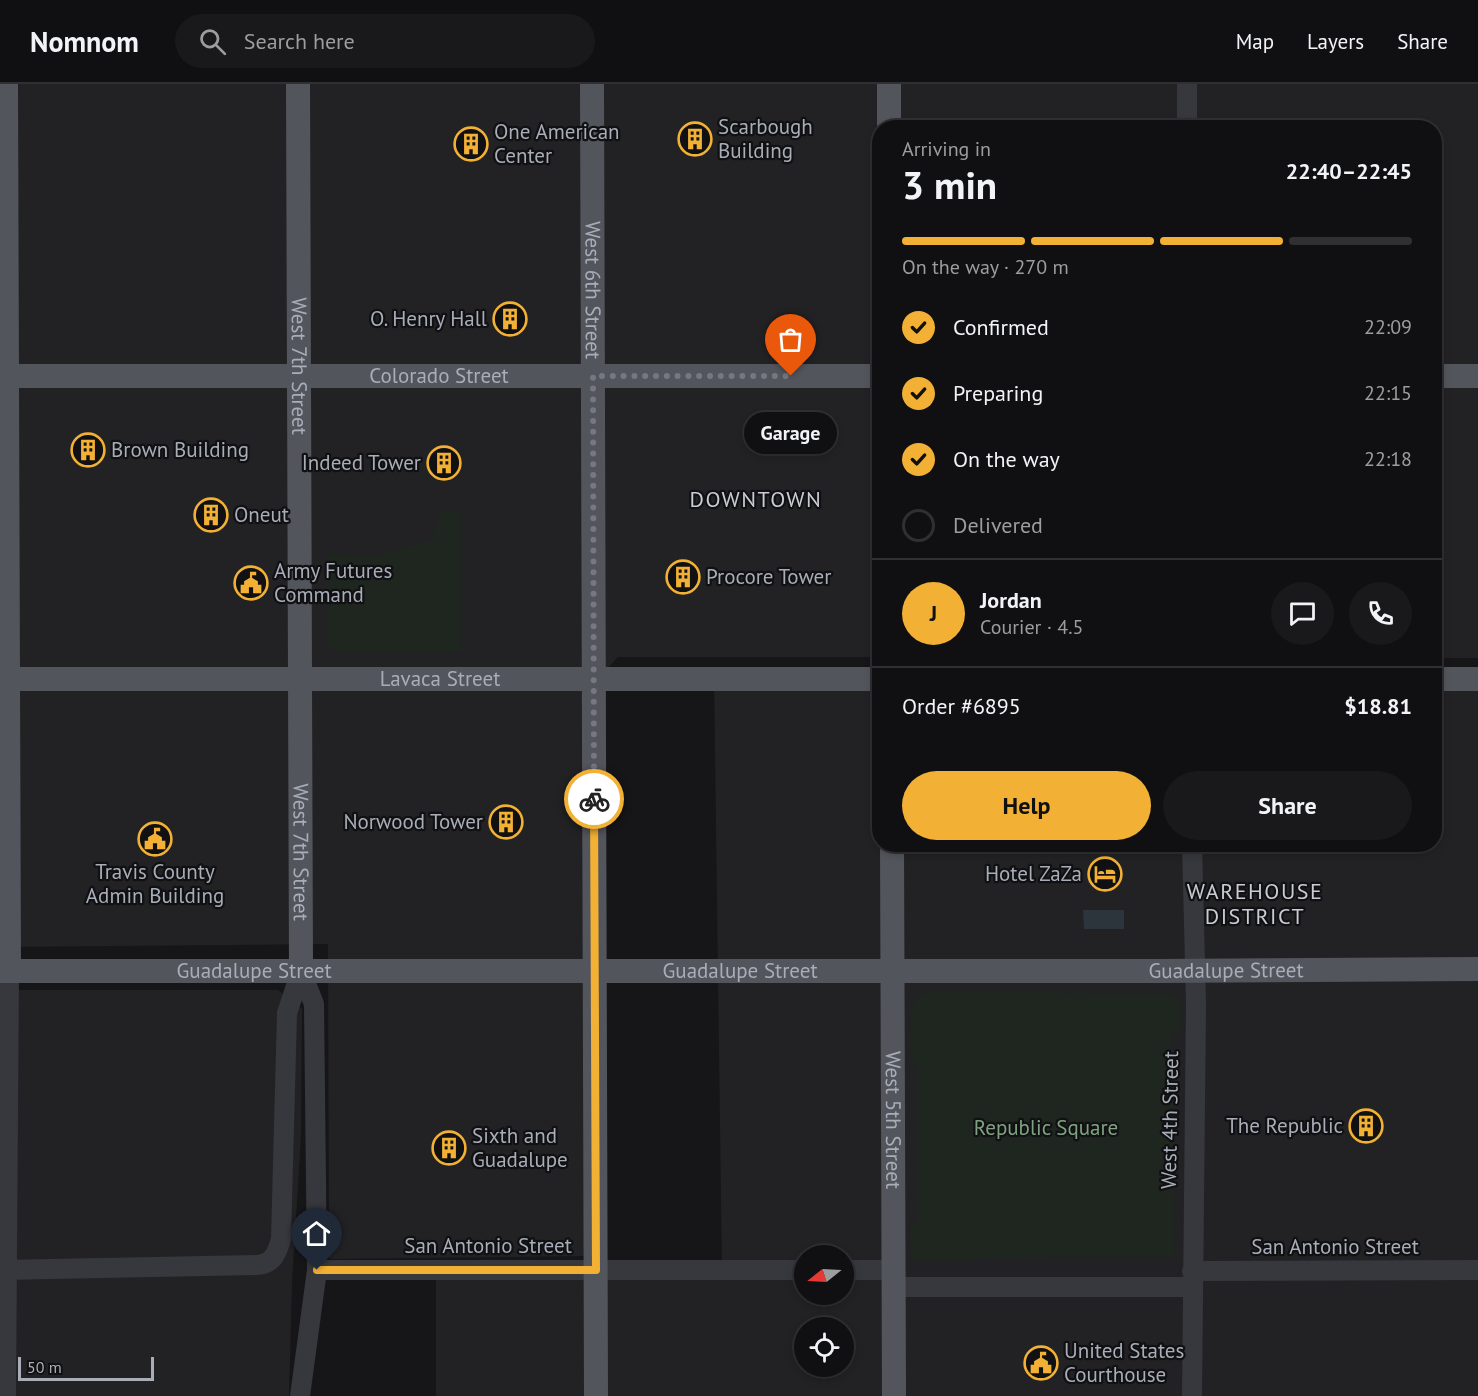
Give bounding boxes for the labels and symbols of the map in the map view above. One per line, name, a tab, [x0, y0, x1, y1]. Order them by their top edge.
place label: Scarbough Building	[718, 113, 813, 164]
place label: One American Center	[494, 118, 620, 169]
building icon: Scarbough Building	[677, 121, 713, 157]
building icon: One American Center	[453, 126, 489, 162]
street label: West 6th Street	[579, 221, 607, 359]
street label: West 7th Street	[286, 297, 313, 435]
building icon: O. Henry Hall	[492, 301, 528, 337]
place label: O. Henry Hall	[370, 305, 487, 332]
pin	[765, 314, 816, 376]
street label: Colorado Street	[369, 362, 509, 389]
callout: Garage	[744, 412, 838, 454]
building icon: Brown Building	[70, 432, 106, 468]
place label: Brown Building	[111, 436, 249, 463]
building icon: Indeed Tower	[426, 445, 462, 481]
place label: Indeed Tower	[302, 449, 421, 476]
district label: DOWNTOWN	[690, 485, 822, 513]
building icon: Oneut	[193, 497, 229, 533]
place label: Oneut	[234, 501, 289, 528]
place label: Army Futures Command	[274, 557, 392, 608]
building icon: Procore Tower	[665, 559, 701, 595]
place label: Procore Tower	[706, 563, 831, 590]
public building icon: Army Futures Command	[233, 565, 269, 601]
street label: Lavaca Street	[380, 665, 500, 692]
courier	[564, 769, 624, 829]
street label: West 7th Street	[287, 783, 315, 921]
building icon: Norwood Tower	[488, 804, 524, 840]
place label: Norwood Tower	[343, 808, 483, 835]
public building icon: Travis County Admin Building	[137, 821, 173, 857]
hotel icon: Hotel ZaZa	[1087, 856, 1123, 892]
place label: Travis County Admin Building	[86, 858, 224, 909]
place label: Hotel ZaZa	[985, 860, 1082, 887]
district label: WAREHOUSE DISTRICT	[1187, 877, 1323, 930]
street label: Guadalupe Street	[1148, 956, 1304, 984]
street label: Guadalupe Street	[176, 957, 332, 984]
street label: Guadalupe Street	[662, 957, 818, 984]
street label: West 5th Street	[880, 1051, 907, 1189]
street label: West 4th Street	[1155, 1051, 1184, 1189]
building icon: The Republic	[1348, 1108, 1384, 1144]
place label: The Republic	[1226, 1112, 1343, 1139]
park label: Republic Square	[974, 1114, 1118, 1141]
place label: Sixth and Guadalupe	[472, 1122, 568, 1173]
building icon: Sixth and Guadalupe	[431, 1130, 467, 1166]
pin	[291, 1208, 342, 1270]
street label: San Antonio Street	[404, 1232, 572, 1259]
street label: San Antonio Street	[1251, 1233, 1419, 1260]
north arrow	[794, 1245, 854, 1305]
place label: United States Courthouse	[1064, 1337, 1184, 1388]
public building icon: United States Courthouse	[1023, 1345, 1059, 1381]
scale bar	[18, 1354, 154, 1382]

